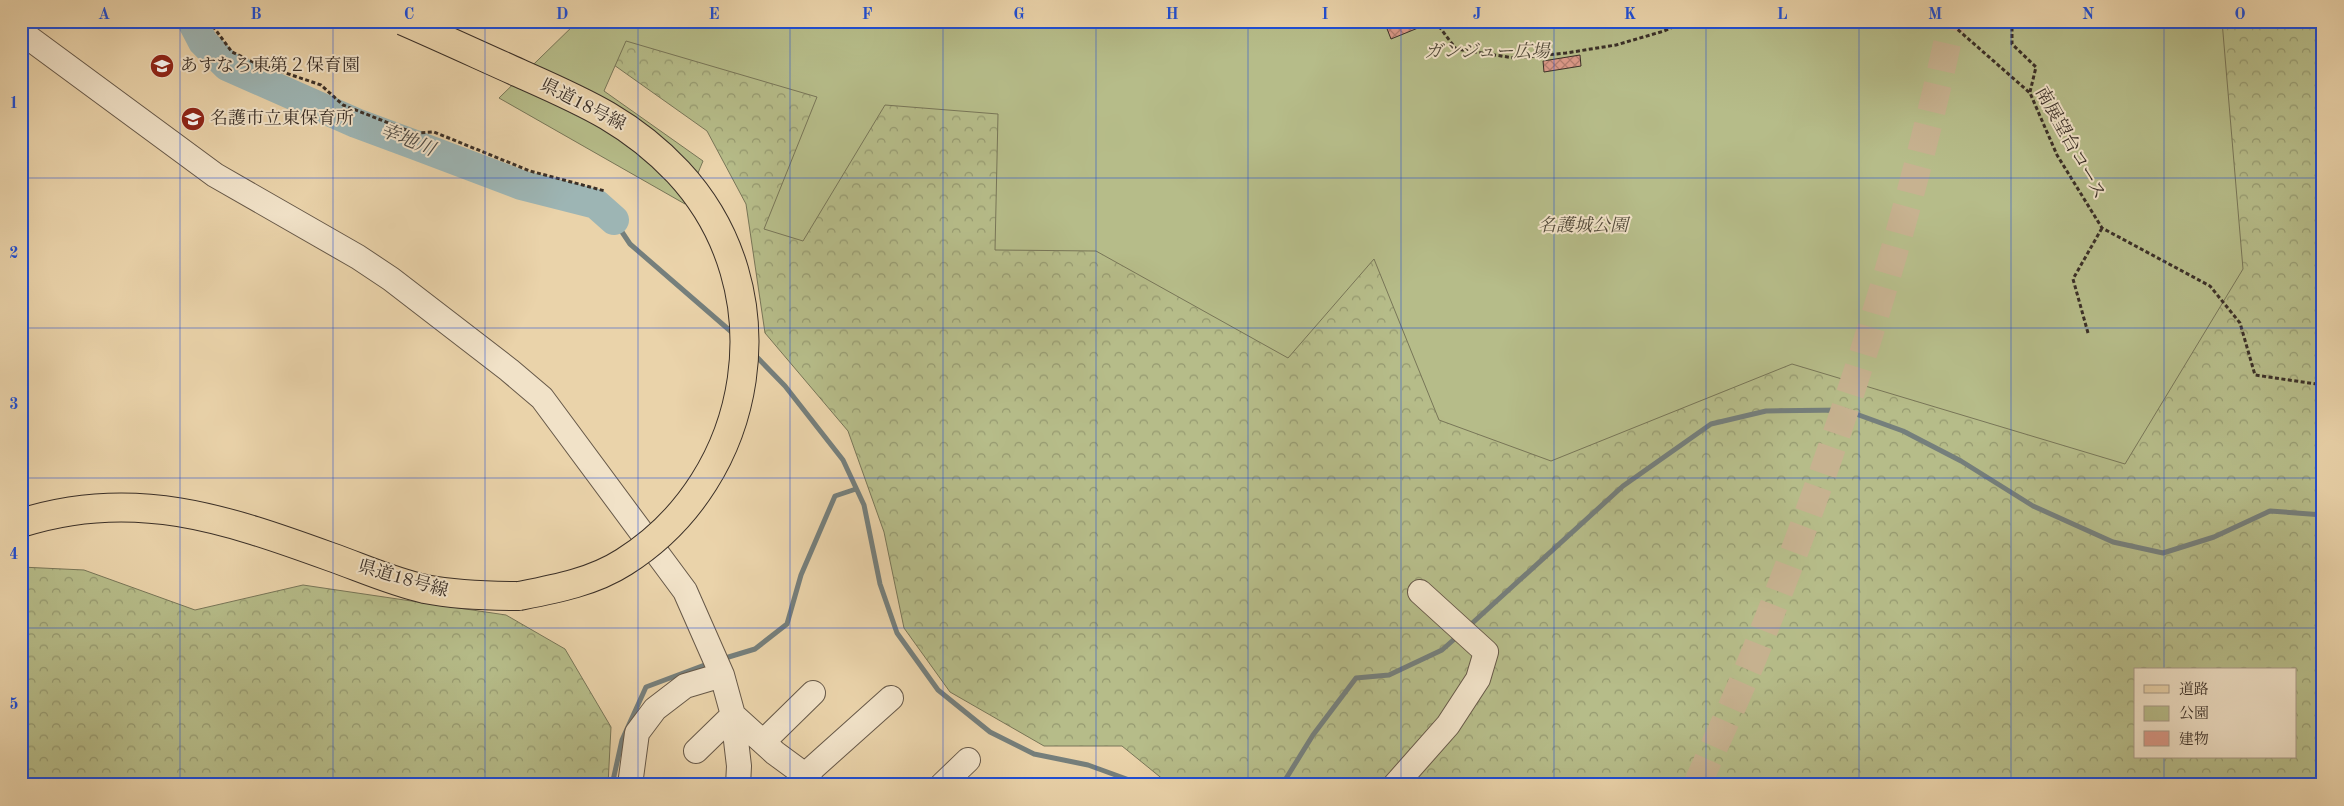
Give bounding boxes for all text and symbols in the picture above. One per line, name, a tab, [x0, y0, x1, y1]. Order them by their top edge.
text: A	[98, 7, 110, 23]
text: B	[250, 7, 262, 23]
text: C	[404, 7, 414, 23]
text: D	[556, 7, 568, 23]
text: E	[708, 7, 720, 23]
text: F	[862, 7, 873, 23]
text: G	[1013, 7, 1025, 23]
text: H	[1165, 7, 1179, 23]
text: I	[1321, 7, 1329, 23]
text: J	[1473, 7, 1482, 23]
text: K	[1624, 7, 1636, 23]
text: L	[1777, 7, 1788, 23]
text: M	[1928, 7, 1942, 23]
text: N	[2082, 7, 2095, 23]
text: O	[2234, 7, 2246, 23]
park label: ガンジュー広場	[1424, 41, 1552, 61]
school or university icon: あすなろ東第２保育園	[149, 53, 175, 79]
place label: あすなろ東第２保育園	[180, 55, 360, 75]
street label: 県道18号線	[538, 74, 629, 134]
street label: 南展望台コース	[2032, 83, 2110, 202]
text: 1	[9, 96, 19, 112]
school or university icon: 名護市立東保育所	[180, 106, 206, 132]
place label: 名護市立東保育所	[210, 108, 354, 128]
water label: 幸地川	[377, 120, 440, 161]
park label: 名護城公園	[1538, 215, 1631, 235]
text: 2	[9, 246, 19, 262]
text: 3	[9, 397, 19, 413]
text: 4	[9, 547, 19, 563]
street label: 県道18号線	[356, 556, 451, 600]
legend	[2134, 668, 2296, 758]
text: 道路	[2179, 681, 2209, 698]
text: 5	[9, 697, 19, 713]
text: 公園	[2179, 705, 2209, 722]
text: 建物	[2179, 731, 2209, 748]

